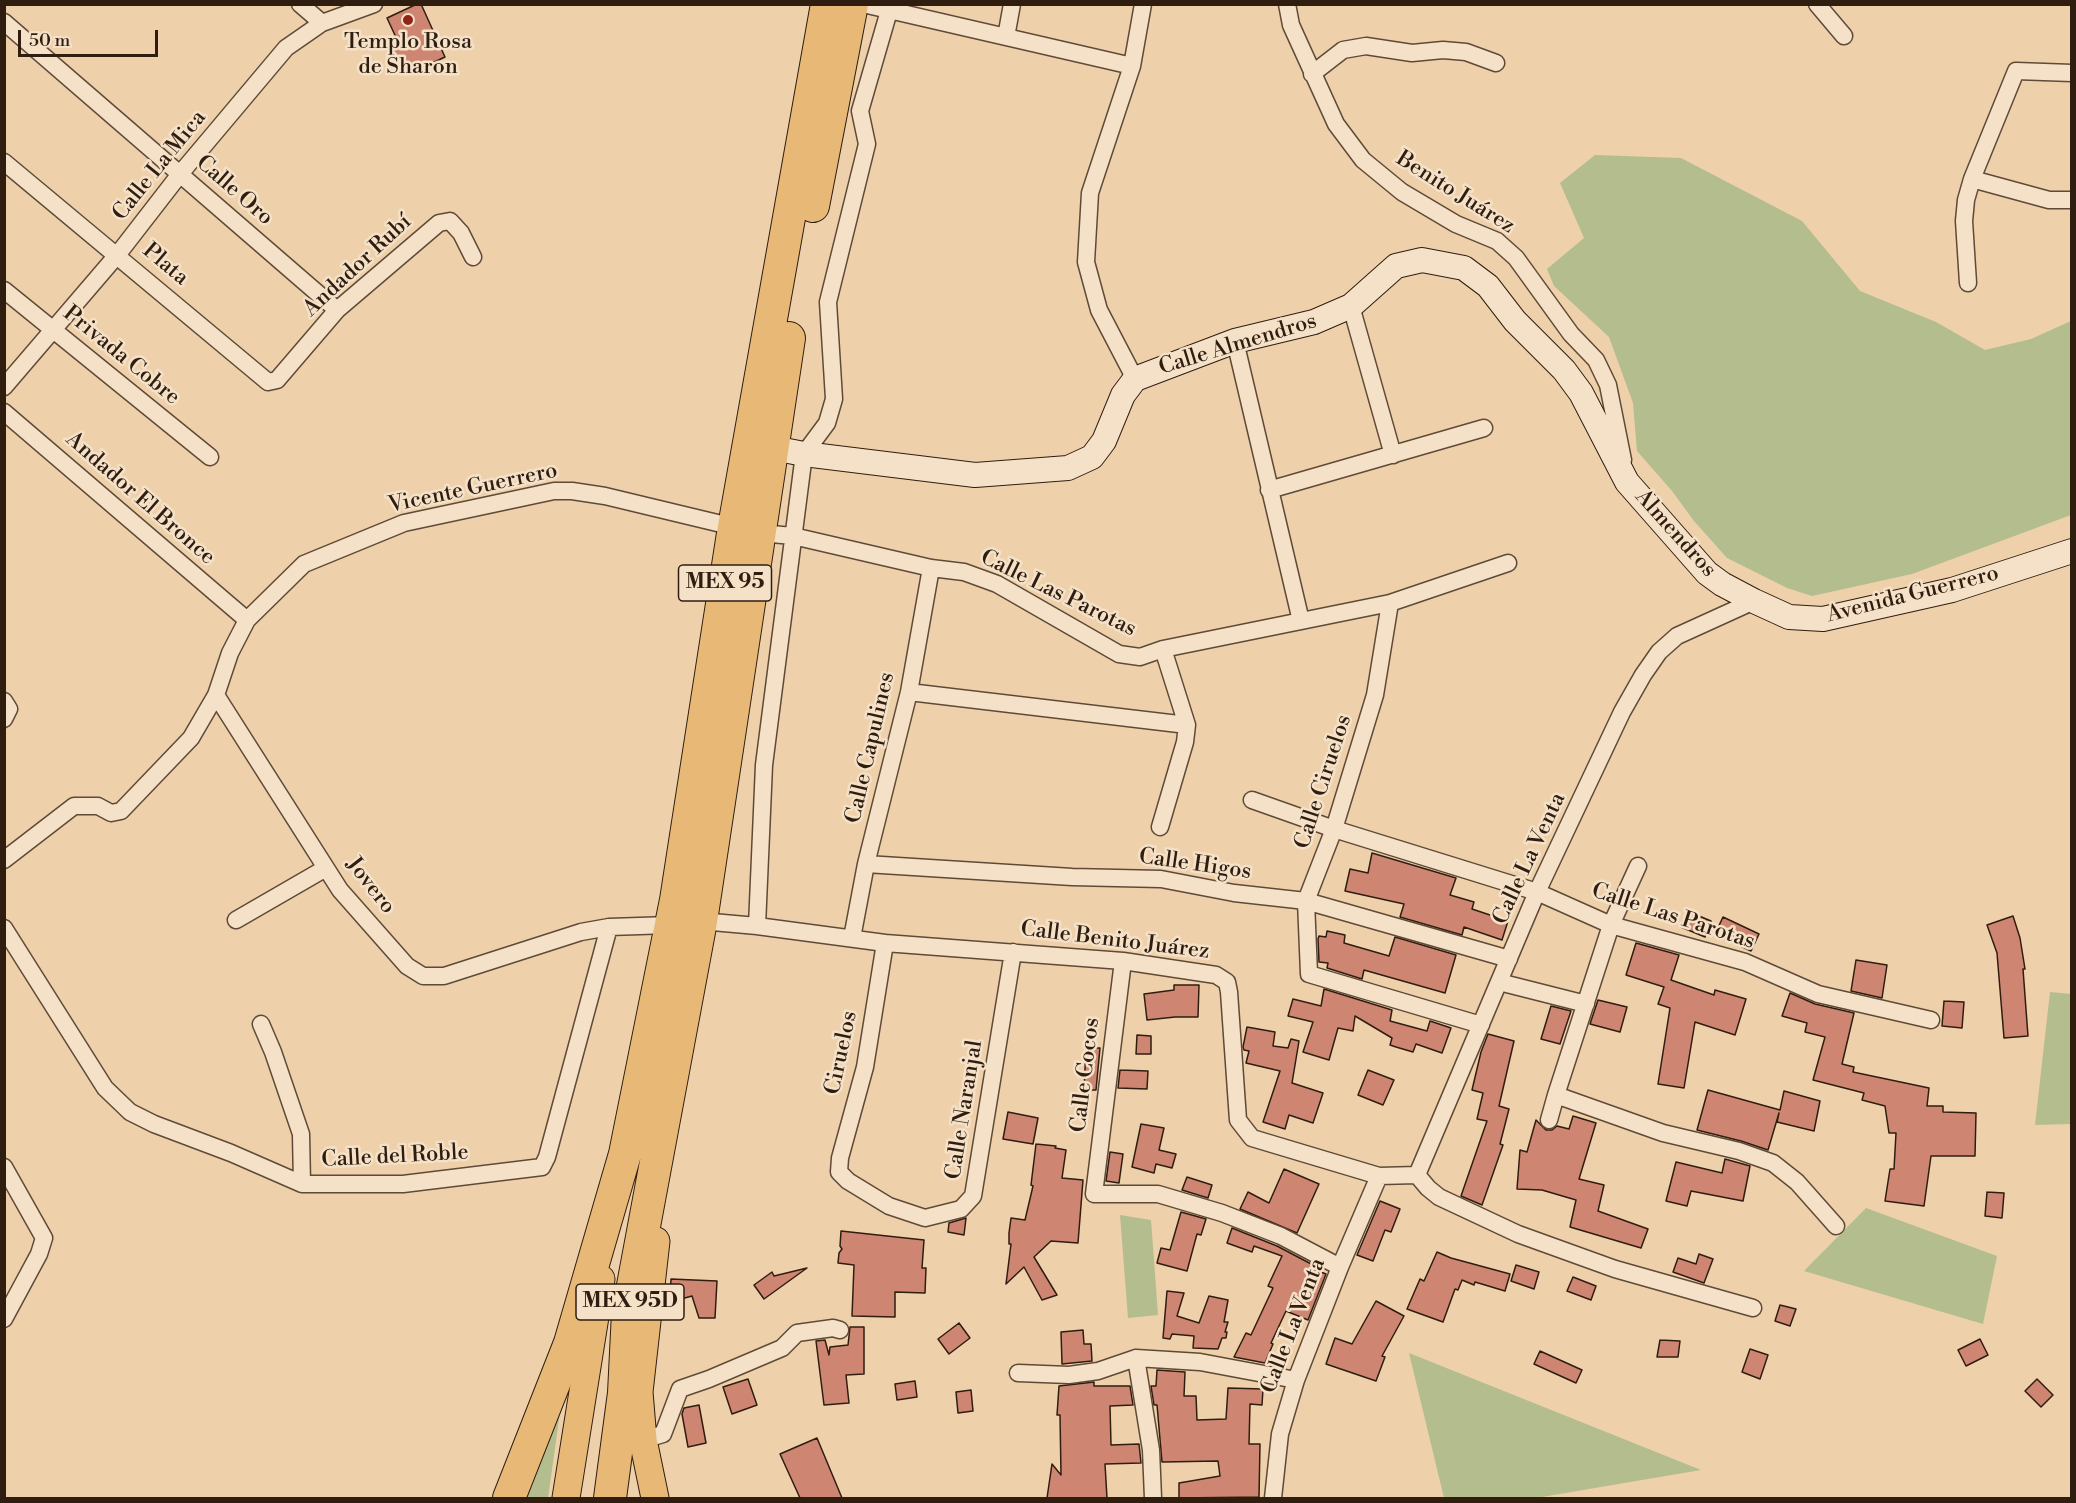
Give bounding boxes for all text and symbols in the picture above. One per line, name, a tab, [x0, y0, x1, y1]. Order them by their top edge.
marker: Templo Rosa de Sharon	[401, 13, 415, 27]
scale bar	[21, 18, 160, 56]
text: 50 m	[29, 29, 70, 52]
place label: Templo Rosa de Sharon	[344, 30, 472, 82]
street label: Calle La Mica	[108, 106, 212, 226]
street label: Benito Juárez	[1391, 146, 1519, 240]
street label: Calle Oro	[190, 150, 278, 232]
street label: Andador Rubí	[298, 209, 418, 323]
street label: Plata	[137, 238, 193, 292]
street label: Privada Cobre	[57, 301, 185, 411]
street label: Calle Almendros	[1156, 308, 1320, 382]
street label: Andador El Bronce	[60, 427, 220, 571]
street label: Vicente Guerrero	[386, 458, 560, 520]
street label: Almendros	[1629, 485, 1721, 583]
street label: Calle Las Parotas	[976, 545, 1140, 643]
street label: Avenida Guerrero	[1824, 561, 2002, 629]
road number: MEX 95	[678, 565, 771, 601]
street label: Calle Capulines	[841, 670, 901, 826]
street label: Calle Ciruelos	[1290, 712, 1358, 852]
street label: Calle La Venta	[1488, 789, 1572, 929]
street label: Calle Higos	[1137, 844, 1253, 886]
street label: Jovero	[340, 852, 400, 920]
street label: Calle Las Parotas	[1588, 878, 1758, 956]
street label: Calle Benito Juárez	[1019, 916, 1211, 966]
street label: Ciruelos	[820, 1009, 864, 1097]
street label: Calle Cocos	[1066, 1016, 1106, 1134]
street label: Calle Naranjal	[941, 1038, 989, 1182]
street label: Calle del Roble	[321, 1140, 469, 1174]
street label: Calle La Venta	[1256, 1255, 1332, 1397]
road number: MEX 95D	[576, 1284, 684, 1320]

